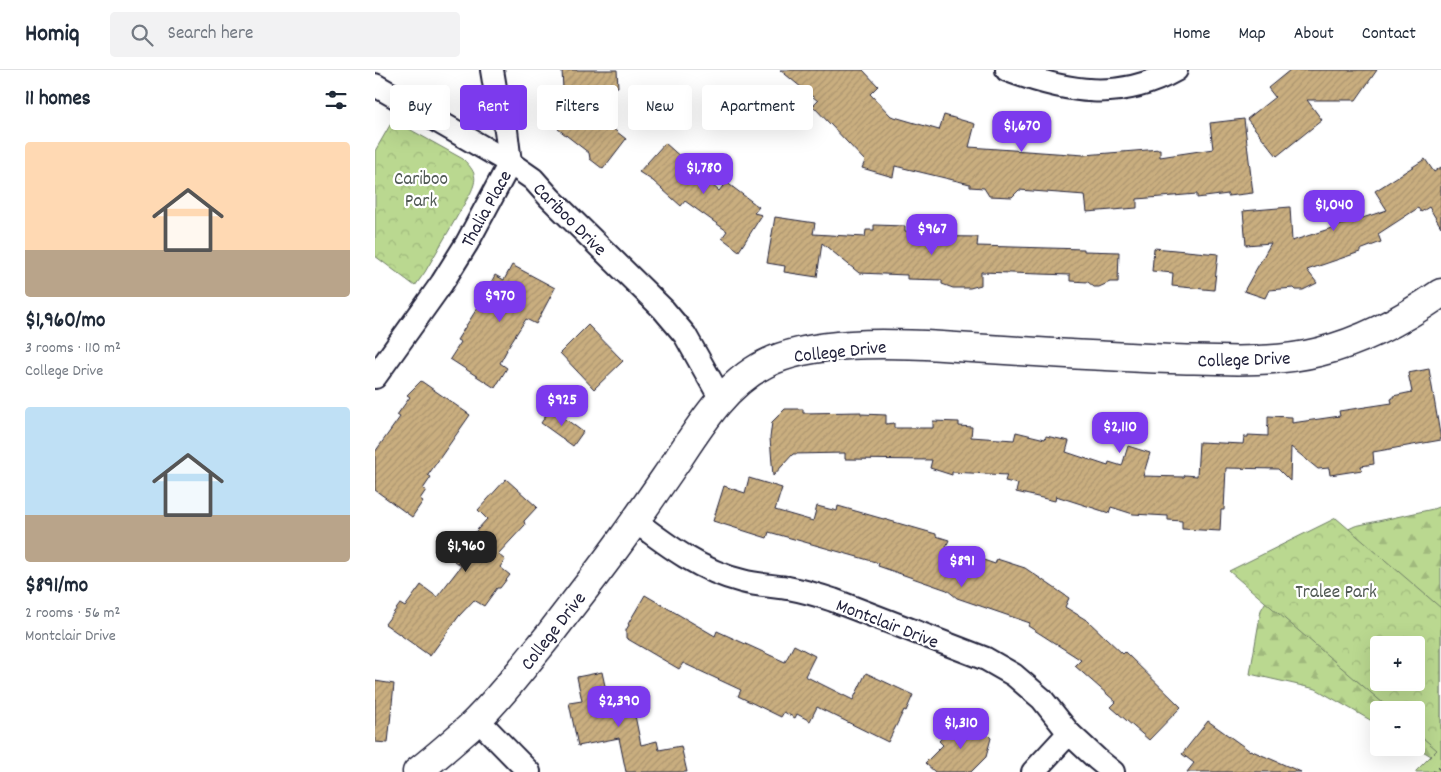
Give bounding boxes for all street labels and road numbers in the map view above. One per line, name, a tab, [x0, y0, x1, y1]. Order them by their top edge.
street label: Thalia Place	[456, 166, 520, 253]
street label: Cariboo Drive	[525, 177, 612, 264]
street label: College Drive	[793, 335, 888, 372]
street label: College Drive	[1197, 346, 1291, 377]
street label: College Drive	[516, 587, 594, 677]
street label: Montclair Drive	[832, 593, 942, 657]

